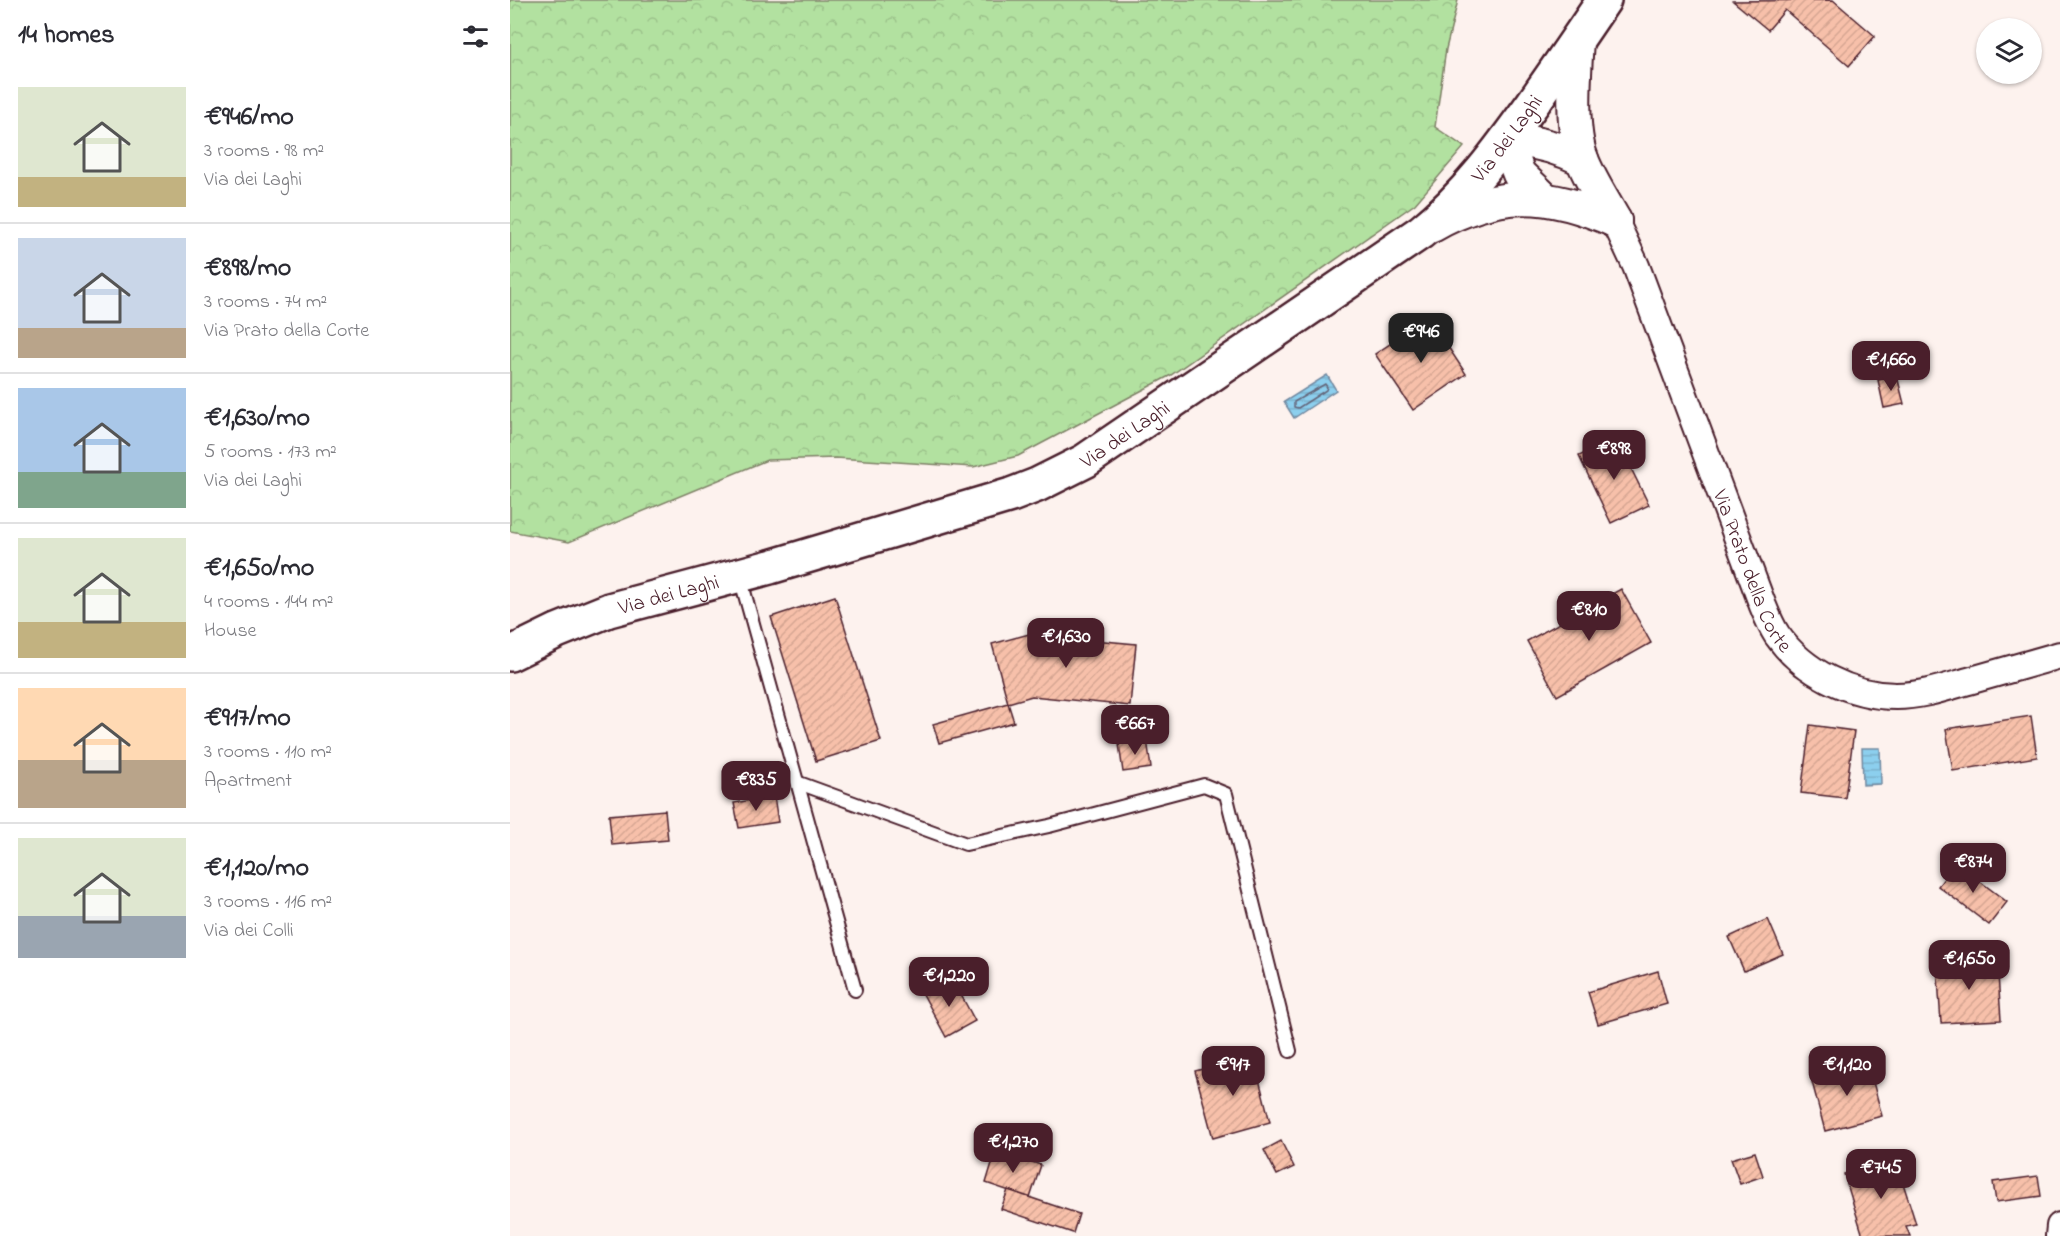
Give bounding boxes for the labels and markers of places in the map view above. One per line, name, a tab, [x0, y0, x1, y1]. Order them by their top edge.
pin: €946	[1385, 313, 1457, 364]
pin: €1,660	[1842, 341, 1940, 392]
pin: €898	[1578, 430, 1650, 481]
pin: €810	[1553, 591, 1625, 642]
pin: €1,630	[1017, 618, 1115, 669]
pin: €667	[1099, 705, 1171, 756]
pin: €835	[720, 761, 792, 812]
pin: €874	[1937, 843, 2009, 894]
pin: €1,650	[1920, 940, 2018, 991]
pin: €1,220	[900, 957, 998, 1008]
pin: €917	[1197, 1046, 1269, 1097]
pin: €1,120	[1798, 1046, 1896, 1097]
pin: €1,270	[964, 1123, 1062, 1174]
pin: €745	[1845, 1149, 1917, 1200]

